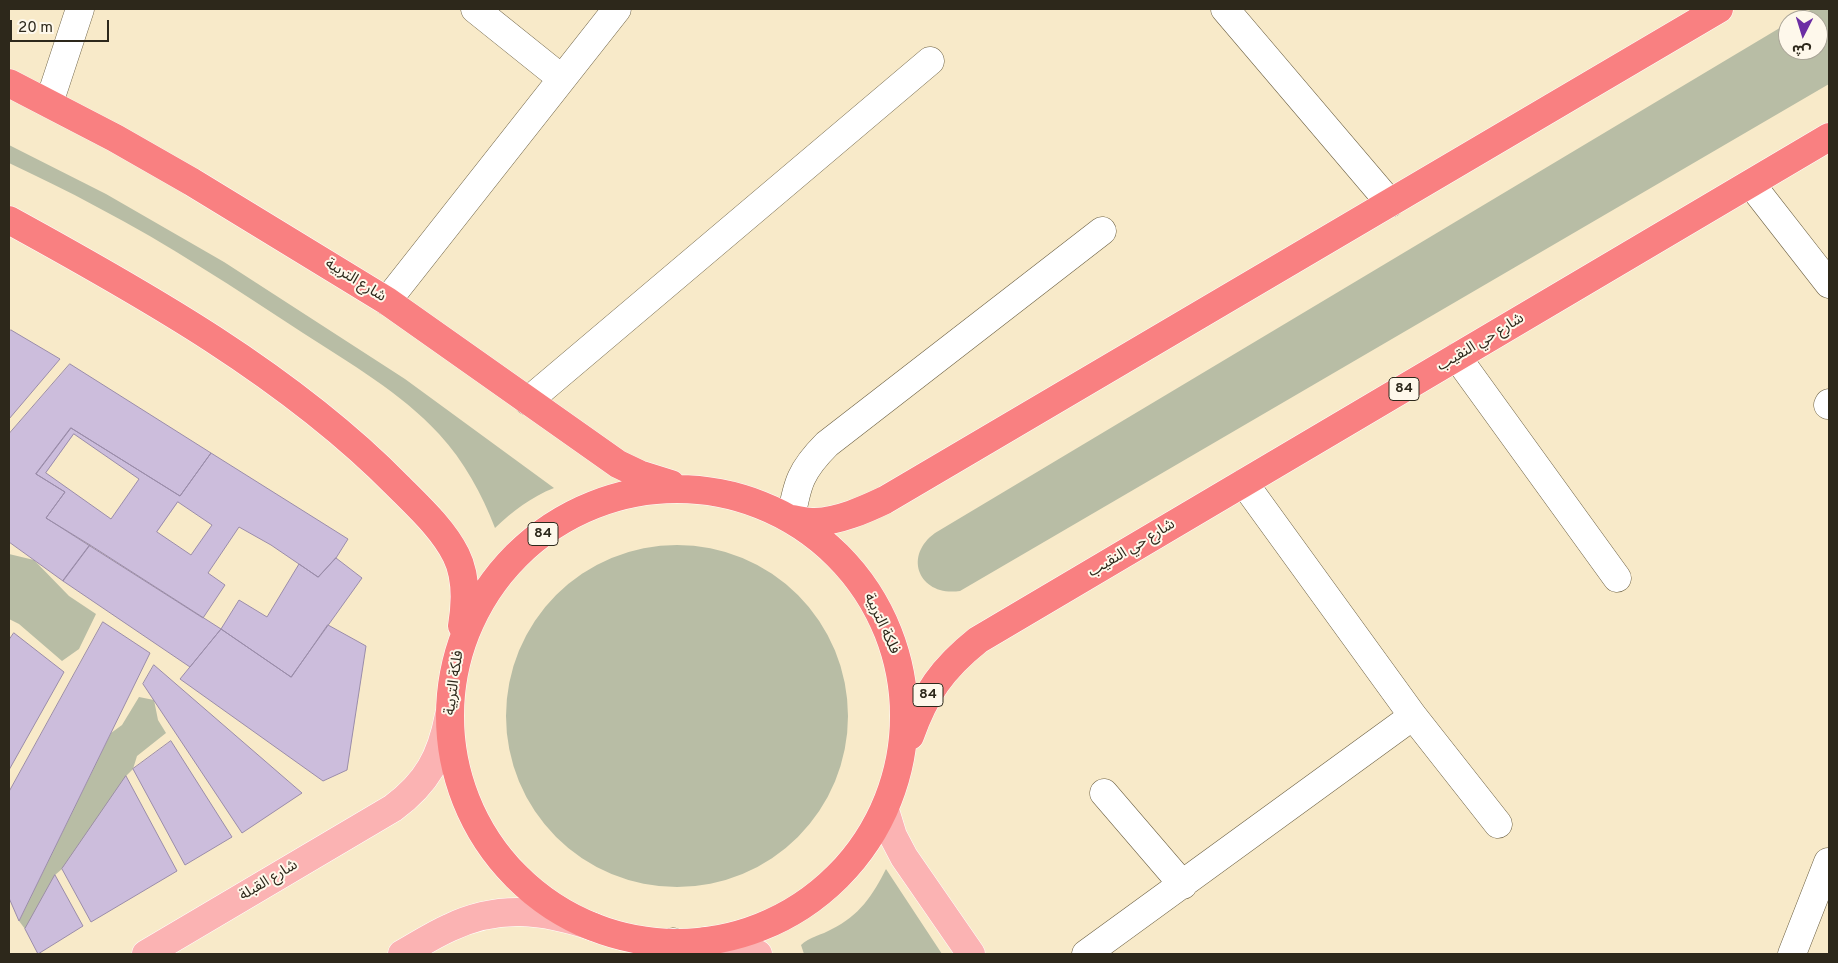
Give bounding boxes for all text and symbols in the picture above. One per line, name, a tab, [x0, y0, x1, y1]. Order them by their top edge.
scale bar	[12, 10, 111, 42]
north arrow	[1778, 10, 1828, 60]
text: 20 m	[18, 19, 53, 38]
text: ش	[1791, 40, 1812, 59]
street label: شارع التربية	[321, 255, 389, 307]
street label: شارع حي النقيب	[1434, 310, 1528, 376]
road number: 84	[1389, 378, 1419, 400]
street label: شارع حي النقيب	[1085, 516, 1179, 582]
road number: 84	[528, 522, 558, 546]
street label: فلكة التربية	[859, 591, 903, 657]
street label: فلكة التربية	[442, 650, 468, 716]
road number: 84	[913, 684, 943, 706]
street label: شارع القبلة	[237, 857, 301, 905]

